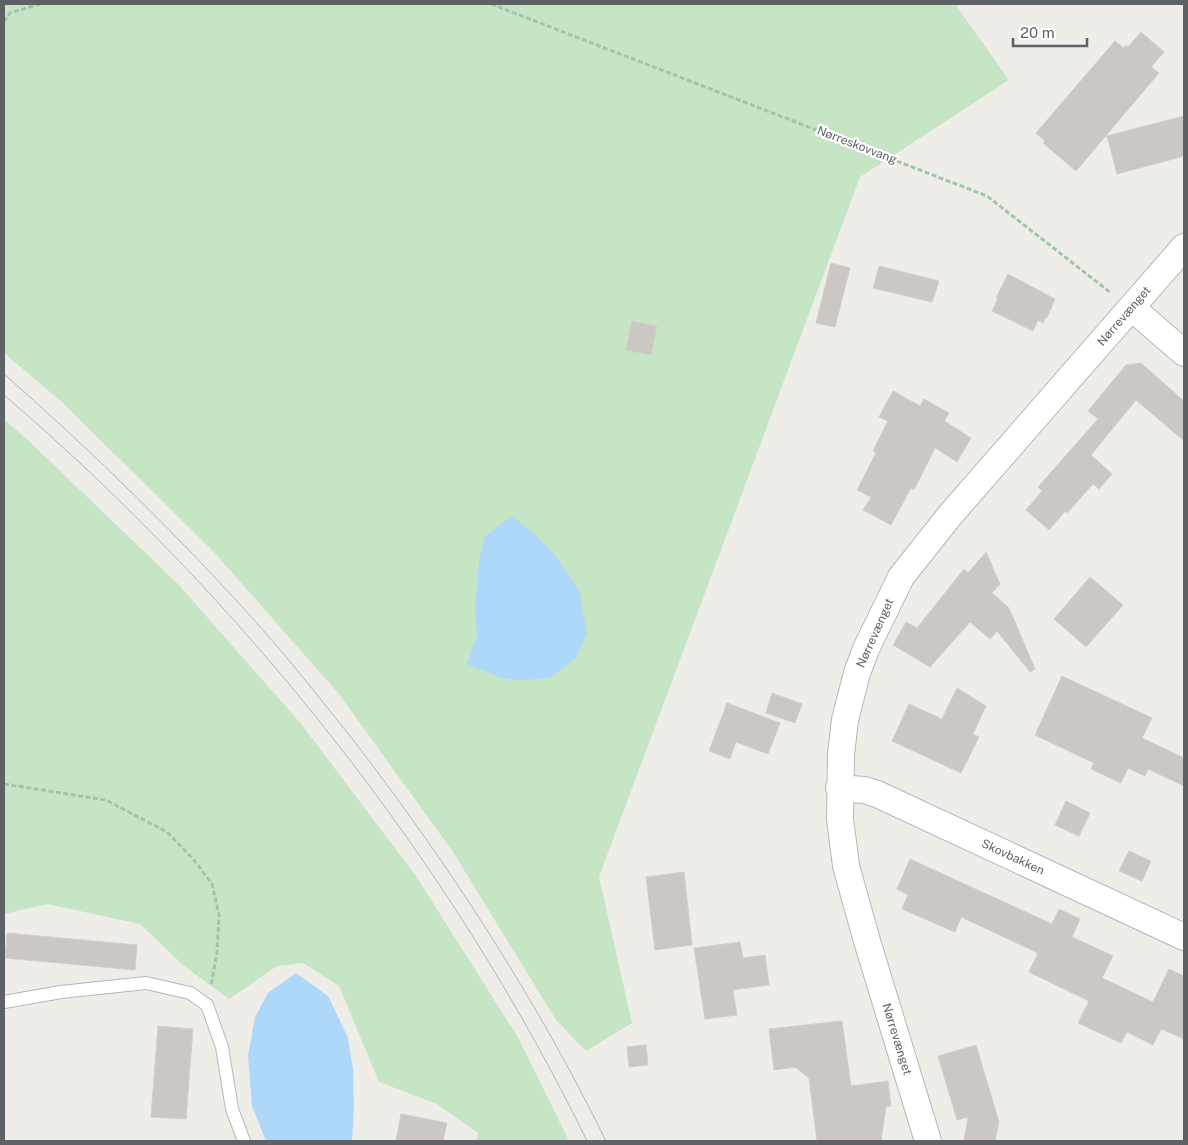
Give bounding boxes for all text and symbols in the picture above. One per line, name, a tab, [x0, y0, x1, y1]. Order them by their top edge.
scale bar	[1013, 15, 1087, 47]
text: 20 m	[1020, 24, 1055, 41]
street label: Nørreskovvang	[815, 123, 899, 167]
street label: Nørrevænget	[1094, 283, 1154, 349]
street label: Nørrevænget	[854, 596, 897, 670]
street label: Skovbakken	[979, 836, 1047, 878]
street label: Nørrevænget	[879, 1001, 915, 1077]

